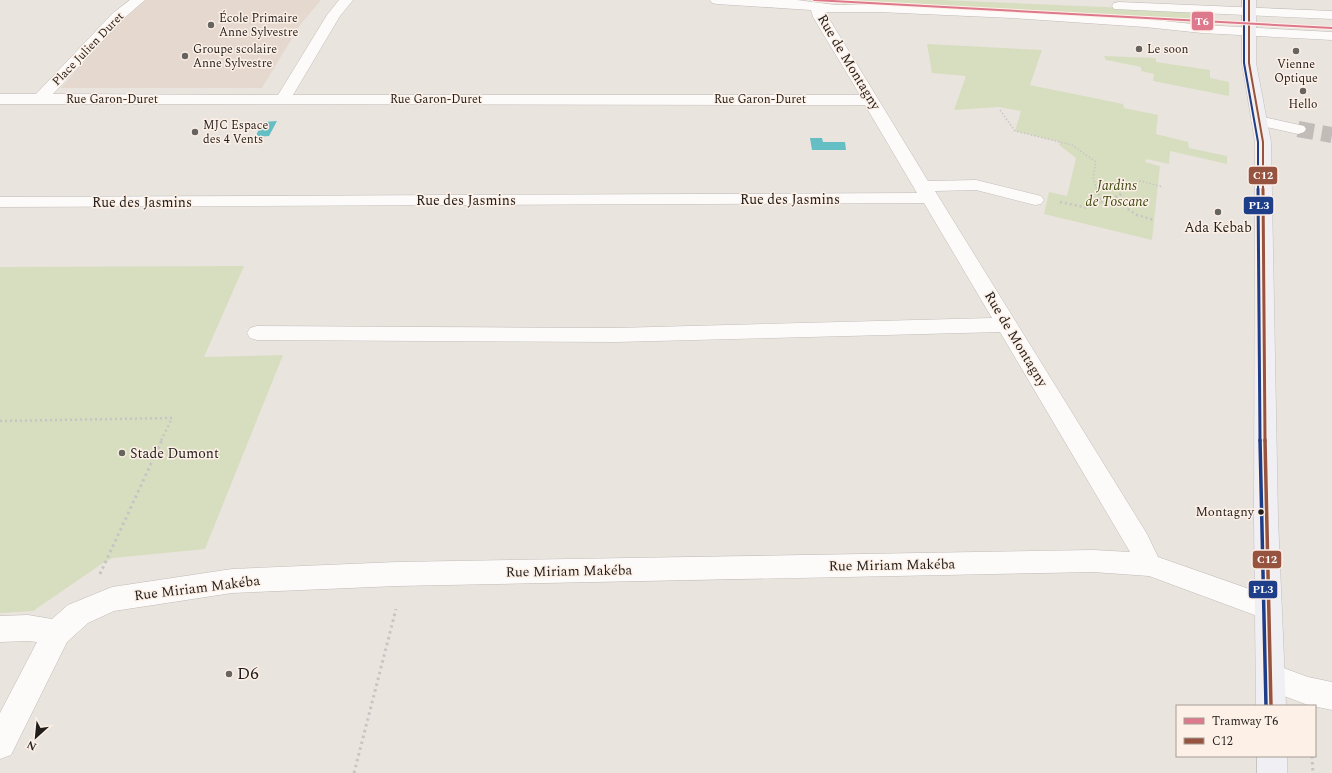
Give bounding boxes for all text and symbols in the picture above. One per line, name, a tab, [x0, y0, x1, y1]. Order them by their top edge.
street label: Place Julien Duret	[48, 8, 128, 90]
place label: École Primaire Anne Sylvestre	[219, 9, 298, 42]
street label: Rue de Montagny	[812, 10, 887, 115]
line badge: T6	[1191, 11, 1214, 31]
text: T6	[1195, 13, 1209, 30]
marker: École Primaire Anne Sylvestre	[206, 20, 216, 30]
place label: Groupe scolaire Anne Sylvestre	[193, 40, 277, 73]
place label: Le soon	[1147, 40, 1189, 59]
marker: Le soon	[1134, 44, 1144, 54]
marker: Vienne Optique	[1291, 46, 1301, 56]
marker: Groupe scolaire Anne Sylvestre	[180, 51, 190, 61]
place label: Vienne Optique	[1274, 55, 1318, 88]
marker: Hello	[1298, 86, 1308, 96]
street label: Rue Garon-Duret	[66, 90, 158, 109]
street label: Rue Garon-Duret	[390, 90, 482, 109]
street label: Rue Garon-Duret	[714, 90, 806, 109]
place label: Hello	[1288, 95, 1318, 114]
place label: MJC Espace des 4 Vents	[203, 116, 268, 149]
marker: MJC Espace des 4 Vents	[190, 127, 200, 137]
line badge: C12	[1248, 166, 1278, 185]
text: C12	[1253, 167, 1273, 184]
park label: Jardins de Toscane	[1085, 175, 1149, 212]
street label: Rue des Jasmins	[740, 189, 840, 210]
street label: Rue des Jasmins	[416, 190, 516, 211]
street label: Rue des Jasmins	[92, 192, 192, 213]
line badge: PL3	[1243, 196, 1274, 215]
text: PL3	[1249, 197, 1269, 214]
marker: Ada Kebab	[1213, 207, 1223, 217]
place label: Ada Kebab	[1184, 217, 1252, 238]
street label: Rue de Montagny	[979, 287, 1054, 392]
place label: Stade Dumont	[130, 443, 219, 464]
marker: Stade Dumont	[117, 448, 127, 458]
place label: Montagny	[1195, 502, 1255, 522]
marker: Montagny	[1256, 507, 1266, 517]
line badge: C12	[1252, 550, 1282, 569]
text: C12	[1257, 551, 1277, 568]
street label: Rue Miriam Makéba	[828, 553, 956, 577]
street label: Rue Miriam Makéba	[505, 559, 633, 583]
street label: Rue Miriam Makéba	[133, 570, 261, 606]
line badge: PL3	[1248, 580, 1278, 599]
text: PL3	[1253, 581, 1273, 598]
place label: D6	[237, 661, 259, 687]
marker: D6	[224, 669, 234, 679]
legend	[1176, 705, 1316, 757]
text: Tramway T6	[1212, 712, 1278, 731]
north arrow	[16, 717, 56, 757]
text: C12	[1212, 732, 1233, 751]
text: N	[24, 736, 40, 755]

